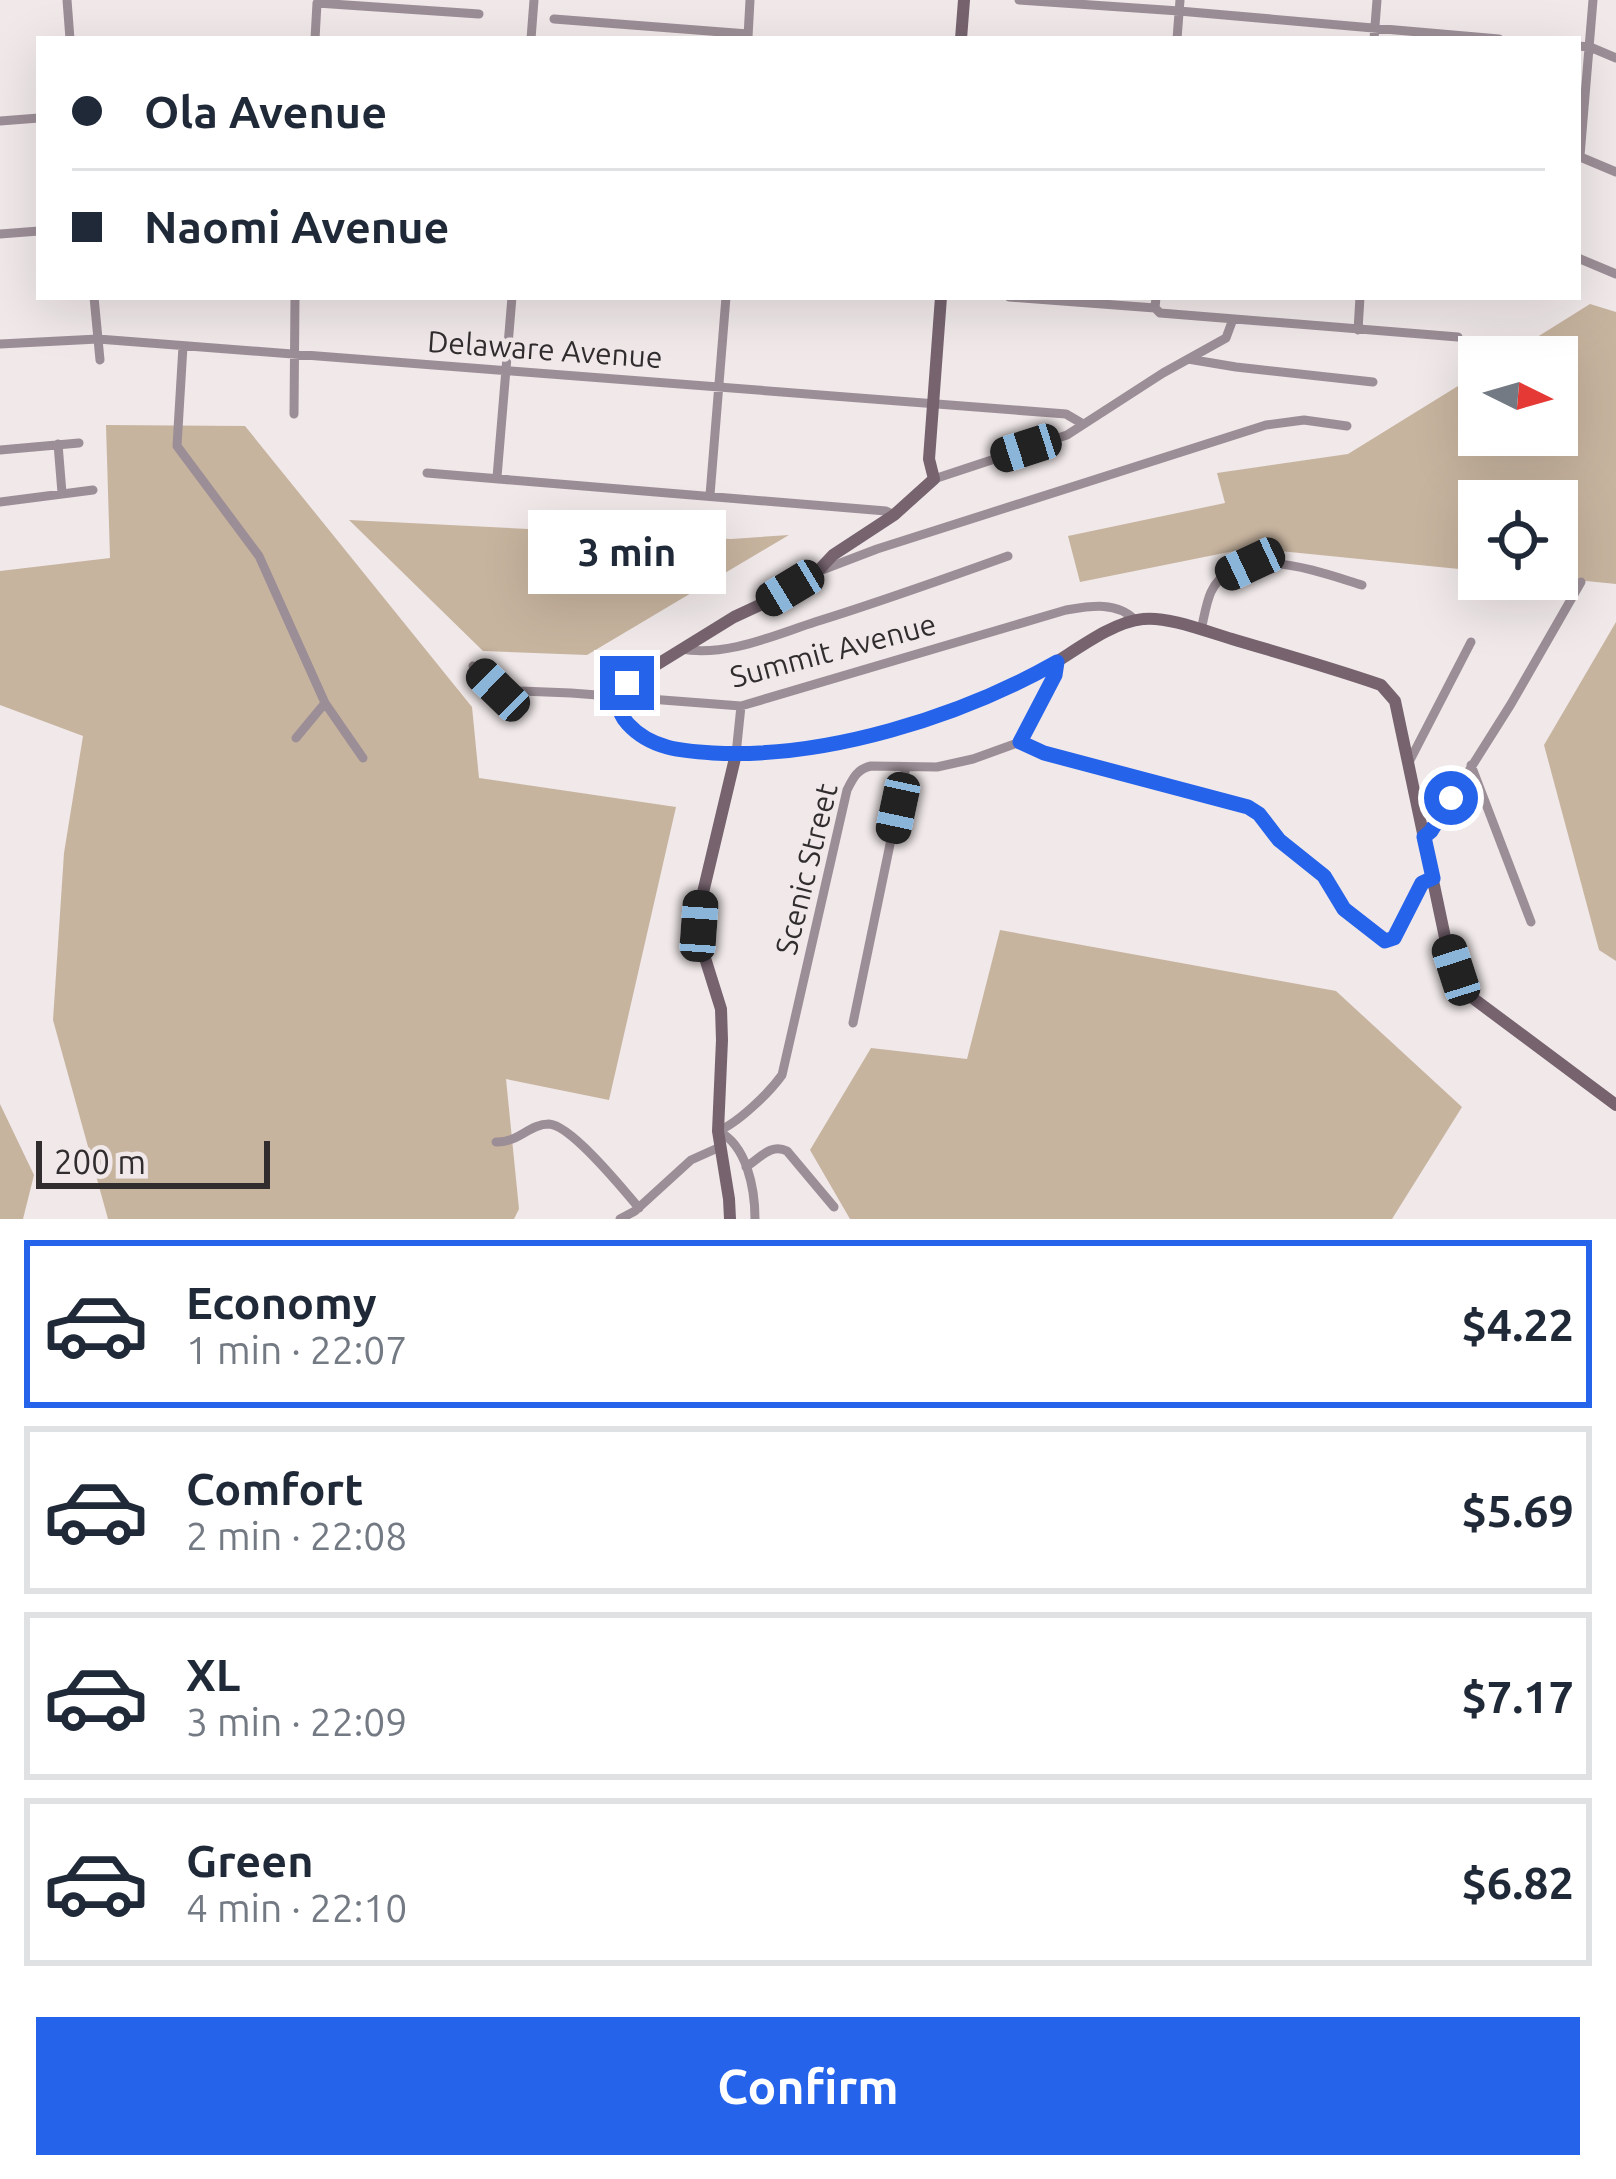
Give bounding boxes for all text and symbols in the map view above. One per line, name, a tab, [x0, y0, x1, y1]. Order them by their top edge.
text: Ola Avenue	[144, 86, 387, 137]
text: Naomi Avenue	[144, 201, 449, 252]
street label: Delaware Avenue	[426, 324, 664, 374]
north arrow	[1458, 336, 1578, 456]
map controls	[1458, 336, 1578, 600]
car	[986, 420, 1066, 476]
button: locate	[1458, 480, 1578, 600]
callout: 3 min	[528, 509, 726, 593]
text: 3 min	[578, 530, 676, 573]
car	[1210, 532, 1290, 596]
car	[750, 554, 830, 622]
street label: Summit Avenue	[726, 606, 940, 694]
car	[460, 652, 536, 728]
route end	[600, 656, 654, 710]
car	[873, 769, 923, 847]
route start	[1424, 771, 1478, 825]
street label: Scenic Street	[768, 780, 844, 958]
car	[679, 889, 719, 963]
car	[1428, 930, 1484, 1010]
scale bar	[36, 1135, 270, 1188]
text: 200 m	[54, 1143, 146, 1180]
icon: car	[42, 1270, 150, 1378]
text: Economy	[186, 1277, 377, 1328]
text: $4.22	[1461, 1299, 1574, 1350]
text: 1 min · 22:07	[186, 1328, 407, 1371]
icon: car	[42, 1456, 150, 1564]
text: Comfort	[186, 1463, 363, 1514]
text: $5.69	[1461, 1485, 1574, 1536]
text: 2 min · 22:08	[186, 1514, 407, 1557]
icon: car	[42, 1642, 150, 1750]
text: XL	[186, 1649, 240, 1700]
text: $7.17	[1461, 1671, 1574, 1722]
text: 3 min · 22:09	[186, 1700, 407, 1743]
icon: car	[42, 1828, 150, 1936]
text: Green	[186, 1835, 313, 1886]
text: $6.82	[1461, 1857, 1574, 1908]
text: 4 min · 22:10	[186, 1886, 407, 1929]
button: Confirm	[36, 2017, 1580, 2155]

